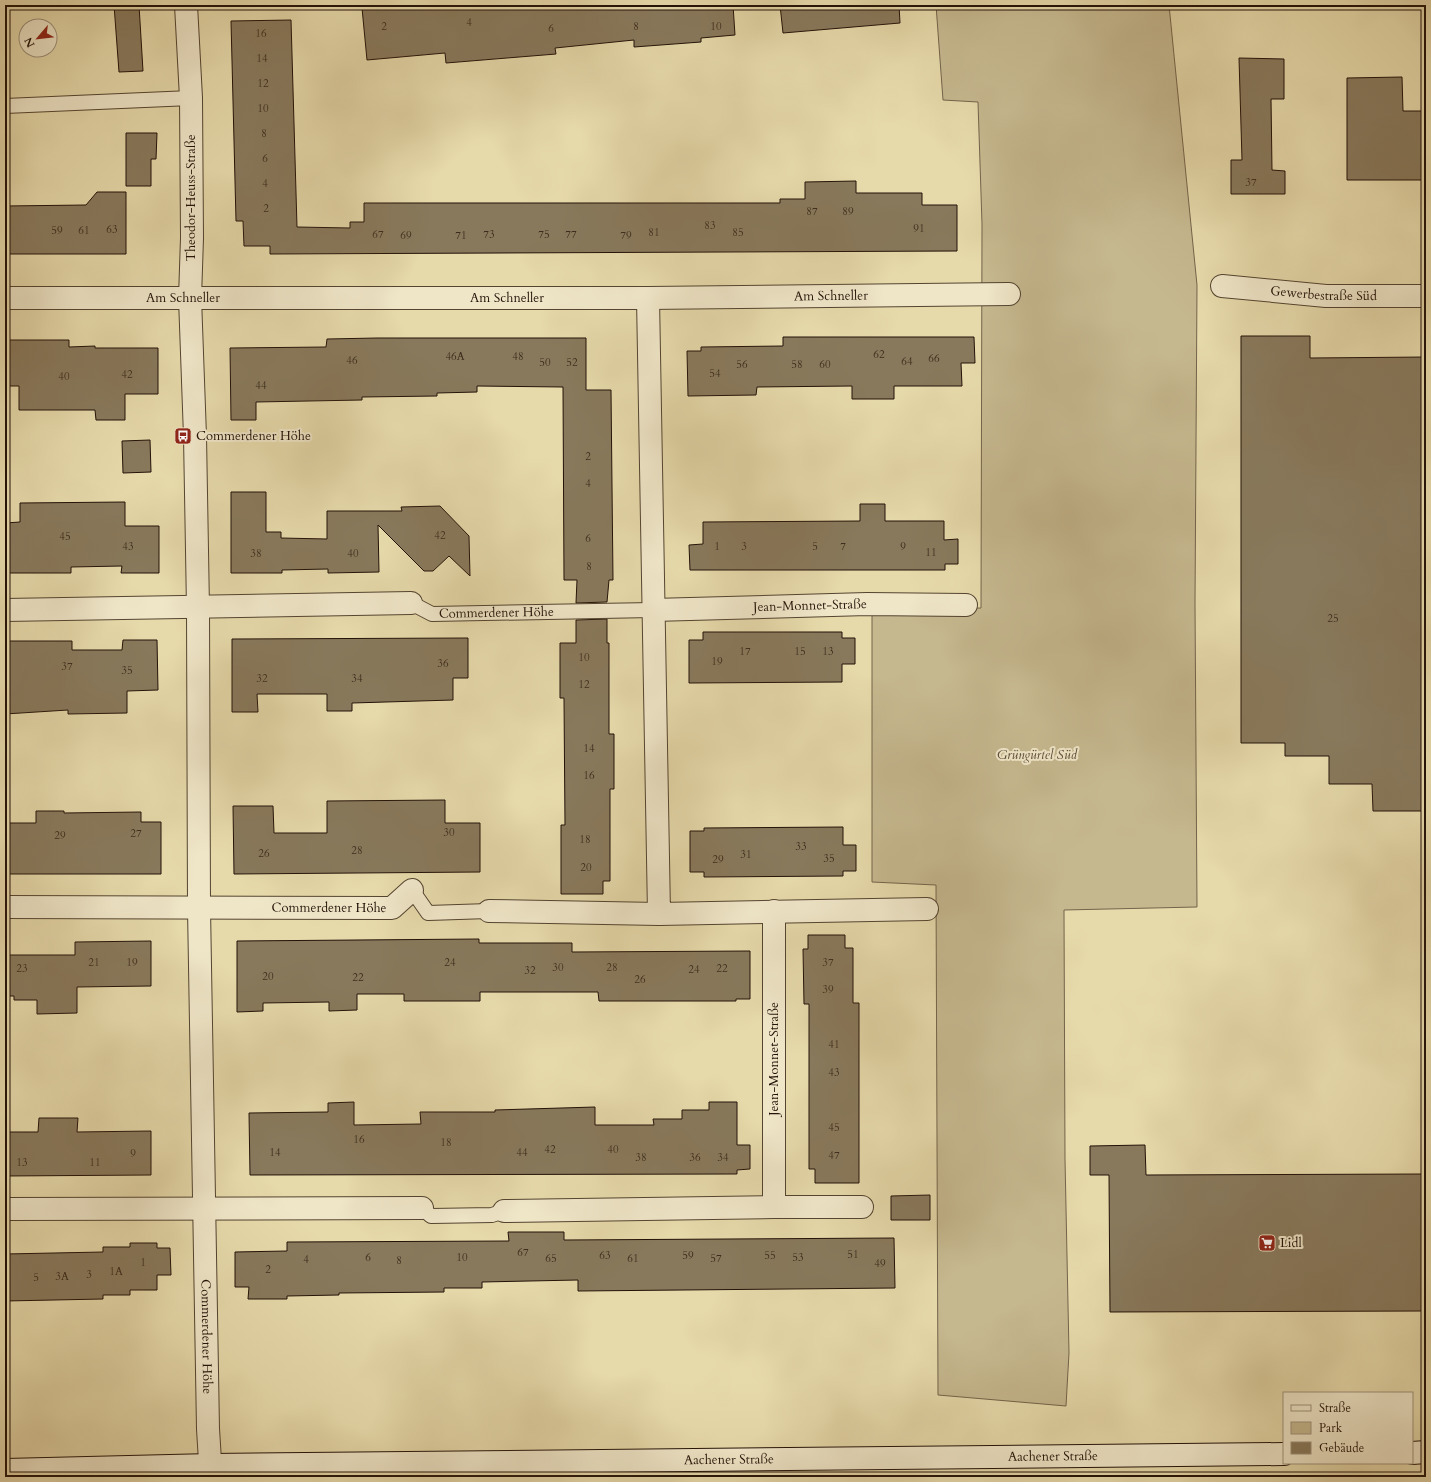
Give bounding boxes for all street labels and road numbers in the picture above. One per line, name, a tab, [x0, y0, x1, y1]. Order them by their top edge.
street label: Theodor-Heuss-Straße	[182, 134, 200, 262]
street label: Gewerbestraße Süd	[1270, 282, 1377, 305]
street label: Am Schneller	[794, 287, 868, 305]
street label: Am Schneller	[146, 289, 220, 307]
street label: Am Schneller	[470, 289, 544, 307]
street label: Jean-Monnet-Straße	[751, 595, 867, 616]
street label: Commerdener Höhe	[439, 603, 554, 623]
street label: Commerdener Höhe	[271, 899, 387, 917]
street label: Jean-Monnet-Straße	[765, 1002, 783, 1118]
street label: Commerdener Höhe	[196, 1279, 216, 1394]
street label: Aachener Straße	[1008, 1447, 1098, 1466]
street label: Aachener Straße	[684, 1450, 774, 1469]

